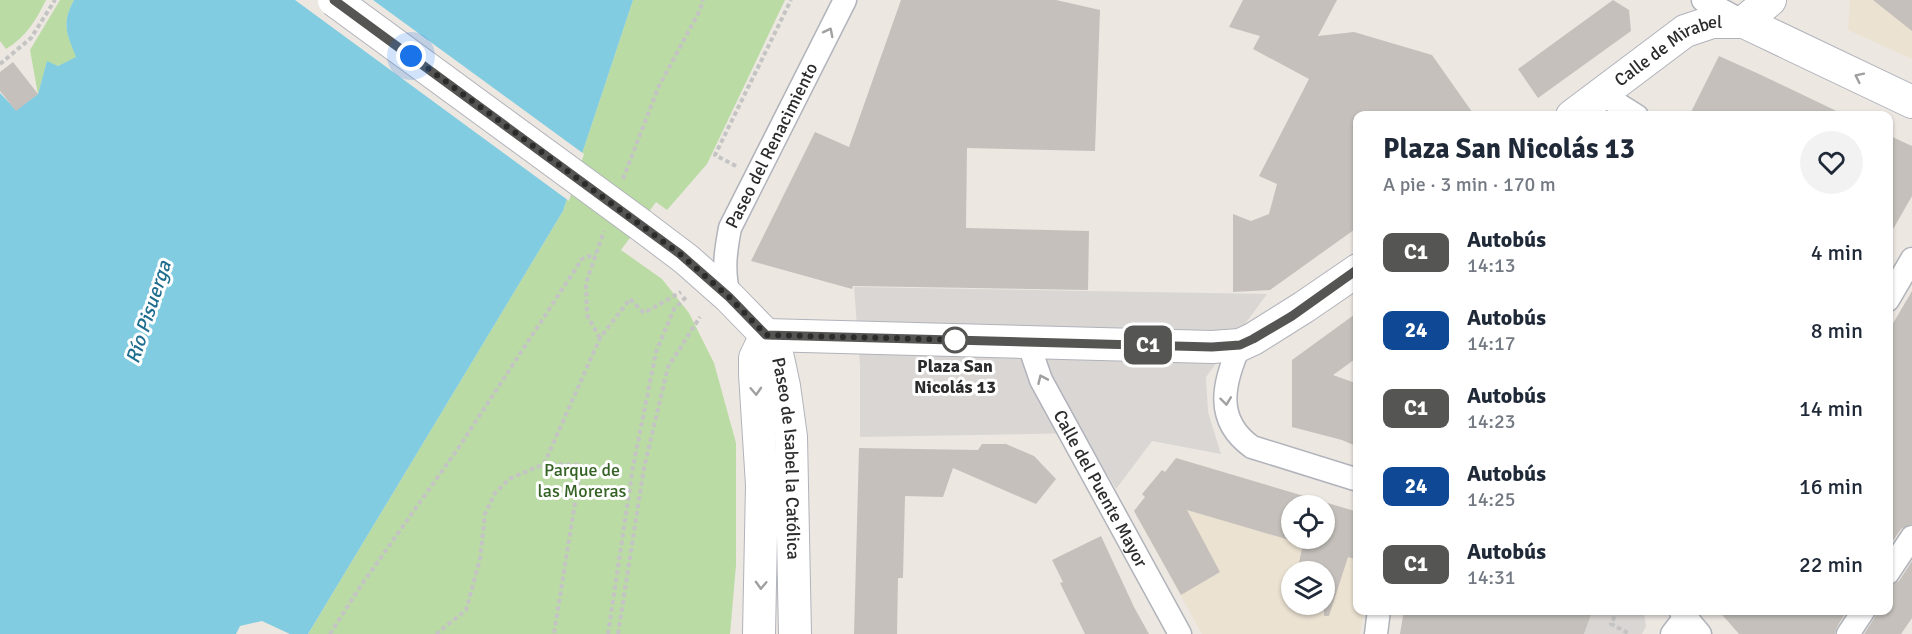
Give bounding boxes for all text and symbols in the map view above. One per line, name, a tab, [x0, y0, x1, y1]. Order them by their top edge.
street label: Calle de Mirabel	[1610, 11, 1722, 91]
one-way arrow	[821, 27, 833, 38]
your location	[396, 41, 426, 71]
street label: Paseo del Renacimiento	[721, 59, 823, 232]
one-way arrow	[1855, 72, 1866, 84]
button: heart	[1800, 131, 1863, 194]
text: Plaza San Nicolás 13	[1383, 132, 1635, 166]
text: A pie · 3 min · 170 m	[1383, 172, 1556, 197]
text: Autobús	[1467, 226, 1546, 253]
text: C1	[1404, 239, 1428, 265]
text: 4 min	[1811, 239, 1863, 266]
text: 14:13	[1467, 253, 1516, 278]
water label: Río Pisuerga	[120, 257, 177, 367]
text: Autobús	[1467, 304, 1546, 331]
text: 24	[1405, 317, 1427, 343]
text: 8 min	[1811, 317, 1863, 344]
line badge: C1	[1121, 326, 1175, 364]
marker: Plaza San Nicolás 13	[942, 327, 968, 353]
text: 14:17	[1467, 331, 1516, 356]
text: C1	[1136, 332, 1160, 358]
street label: Paseo de Isabel la Católica	[767, 355, 804, 560]
place label: Plaza San Nicolás 13	[914, 355, 996, 398]
one-way arrow	[1038, 375, 1050, 386]
text: Autobús	[1467, 382, 1546, 409]
one-way arrow	[749, 386, 762, 395]
text: C1	[1404, 395, 1428, 421]
text: 14 min	[1799, 395, 1863, 422]
one-way arrow	[1219, 396, 1232, 406]
street label: Calle del Puente Mayor	[1049, 406, 1153, 572]
text: 14:23	[1467, 409, 1516, 434]
park label: Parque de las Moreras	[538, 459, 627, 502]
text: Autobús	[1467, 460, 1546, 487]
text: 24	[1405, 473, 1427, 499]
text: 16 min	[1799, 473, 1863, 500]
text: 14:25	[1467, 487, 1516, 512]
map controls	[1281, 495, 1335, 615]
button: locate	[1281, 495, 1335, 549]
text: Autobús	[1467, 538, 1546, 565]
text: C1	[1404, 551, 1428, 577]
text: 22 min	[1799, 551, 1863, 578]
button: layers	[1281, 561, 1335, 615]
text: 14:31	[1467, 565, 1516, 590]
one-way arrow	[755, 581, 768, 590]

